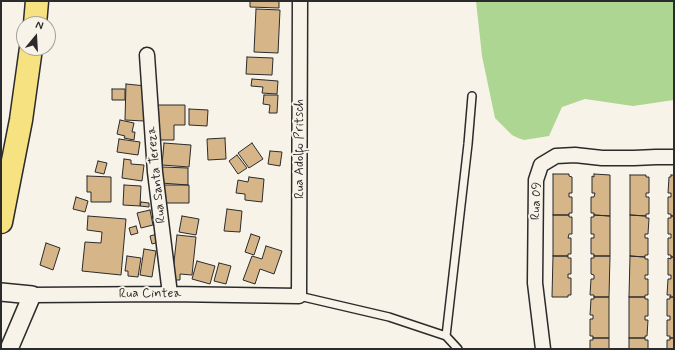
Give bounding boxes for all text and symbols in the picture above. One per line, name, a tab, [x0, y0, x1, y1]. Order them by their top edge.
north arrow	[16, 16, 56, 56]
text: N	[34, 18, 45, 33]
street label: Rua Adolfo Pritsch	[292, 99, 308, 199]
street label: Rua Santa Tereza	[144, 126, 170, 224]
street label: Rua 09	[529, 182, 545, 220]
street label: Rua Cintea	[119, 286, 181, 302]

